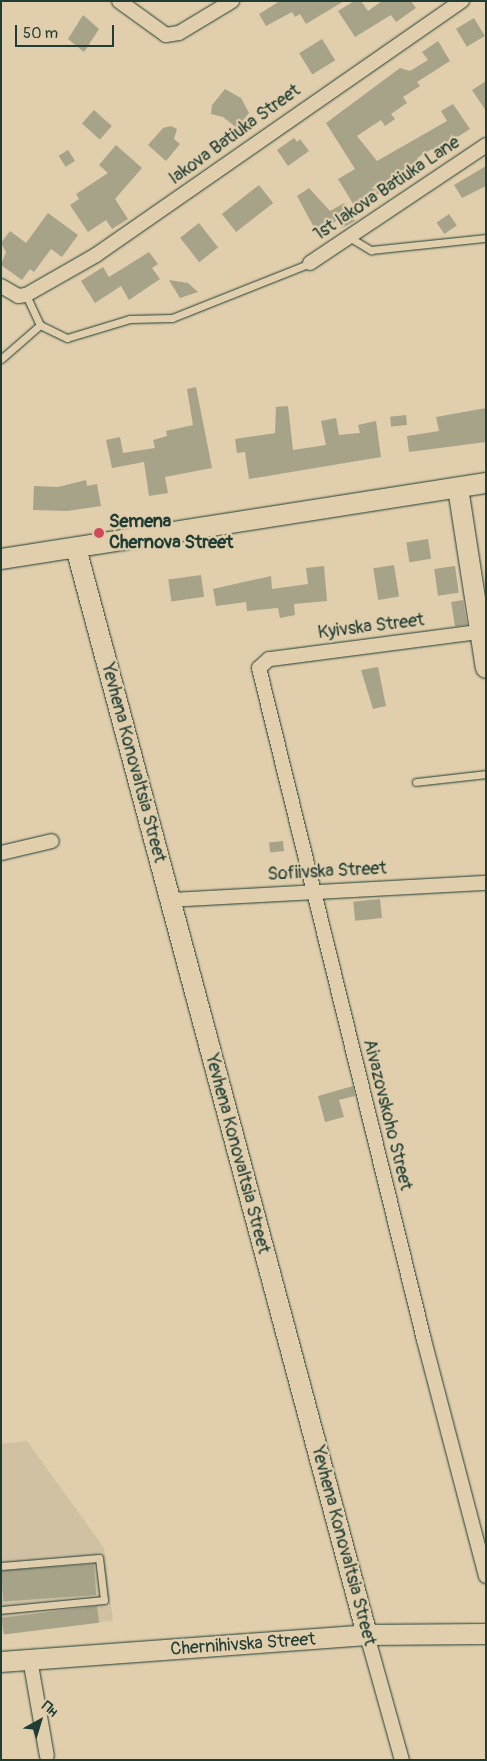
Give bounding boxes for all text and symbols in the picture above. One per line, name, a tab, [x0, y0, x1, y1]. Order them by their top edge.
scale bar	[18, 15, 116, 47]
text: 50 m	[23, 24, 58, 43]
street label: Iakova Batiuka Street	[165, 80, 305, 190]
street label: 1st Iakova Batiuka Lane	[310, 132, 464, 246]
place label: Semena Chernova Street	[109, 512, 233, 554]
marker: Semena Chernova Street	[93, 527, 105, 539]
street label: Kyivska Street	[317, 610, 425, 644]
street label: Yevhena Konovaltsia Street	[96, 661, 170, 865]
street label: Sofiivska Street	[267, 858, 387, 886]
street label: Aivazovskoho Street	[358, 1037, 416, 1193]
street label: Yevhena Konovaltsia Street	[200, 1052, 274, 1256]
street label: Yevhena Konovaltsia Street	[306, 1444, 380, 1648]
street label: Chernihivska Street	[170, 1629, 316, 1661]
north arrow	[15, 1696, 65, 1746]
text: Пн	[38, 1698, 61, 1720]

